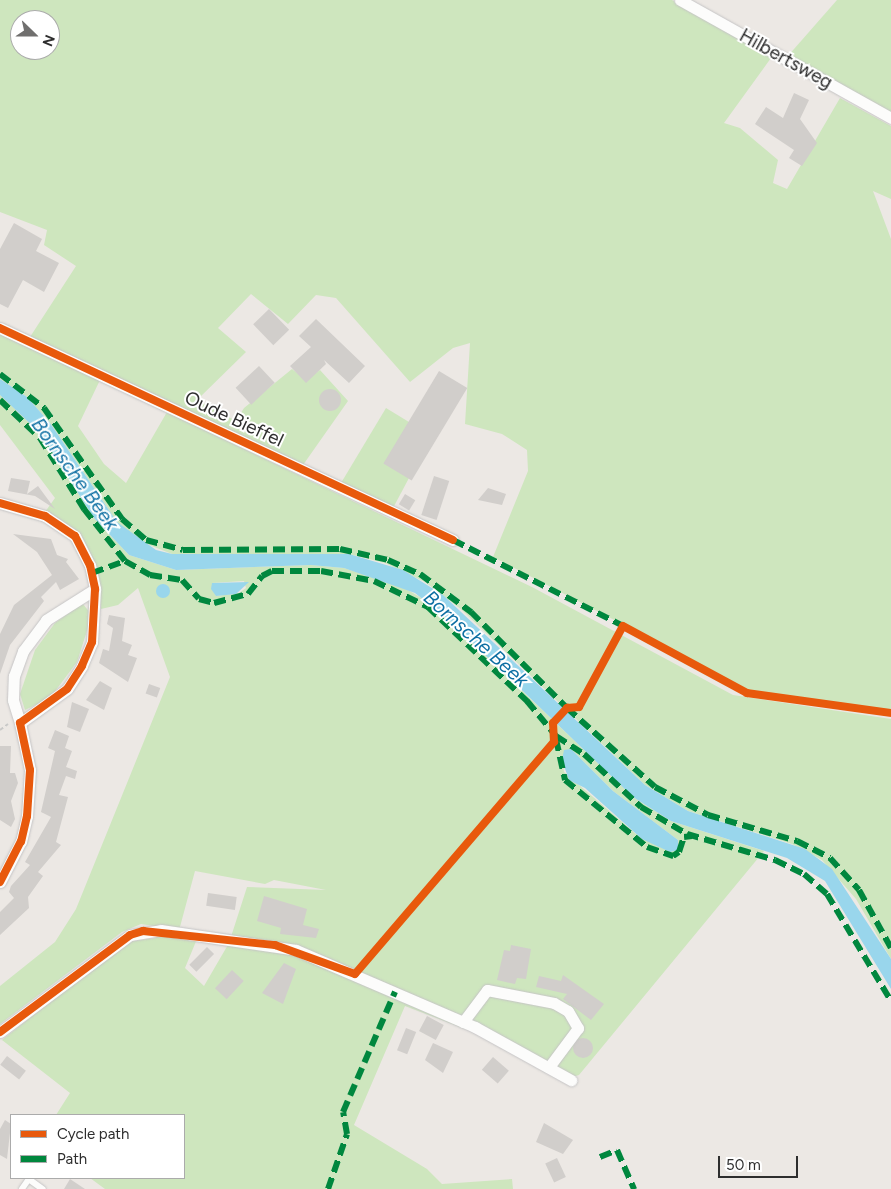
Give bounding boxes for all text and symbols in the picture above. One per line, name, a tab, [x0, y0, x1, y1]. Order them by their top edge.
north arrow	[10, 10, 60, 60]
street label: Hilbertsweg	[735, 24, 837, 94]
text: N	[39, 32, 58, 49]
street label: Oude Bieffel	[181, 386, 287, 452]
water label: Bornsche Beek	[26, 413, 124, 535]
water label: Bornsche Beek	[419, 586, 533, 692]
legend	[10, 1114, 185, 1179]
text: Cycle path	[57, 1125, 129, 1143]
scale bar	[721, 1146, 801, 1178]
text: Path	[57, 1150, 87, 1168]
text: 50 m	[726, 1156, 761, 1174]

